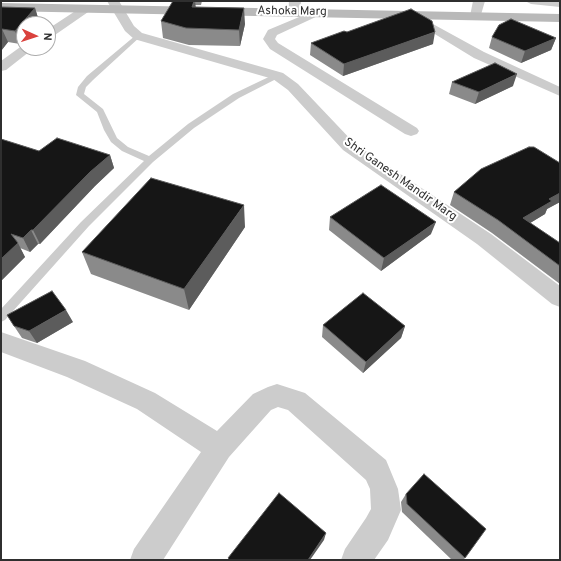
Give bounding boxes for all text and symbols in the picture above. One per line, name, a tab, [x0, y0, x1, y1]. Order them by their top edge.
street label: Ashoka Marg	[257, 4, 327, 20]
north arrow	[16, 16, 56, 56]
text: N	[40, 32, 54, 41]
street label: Shri Ganesh Mandir Marg	[341, 135, 459, 225]

